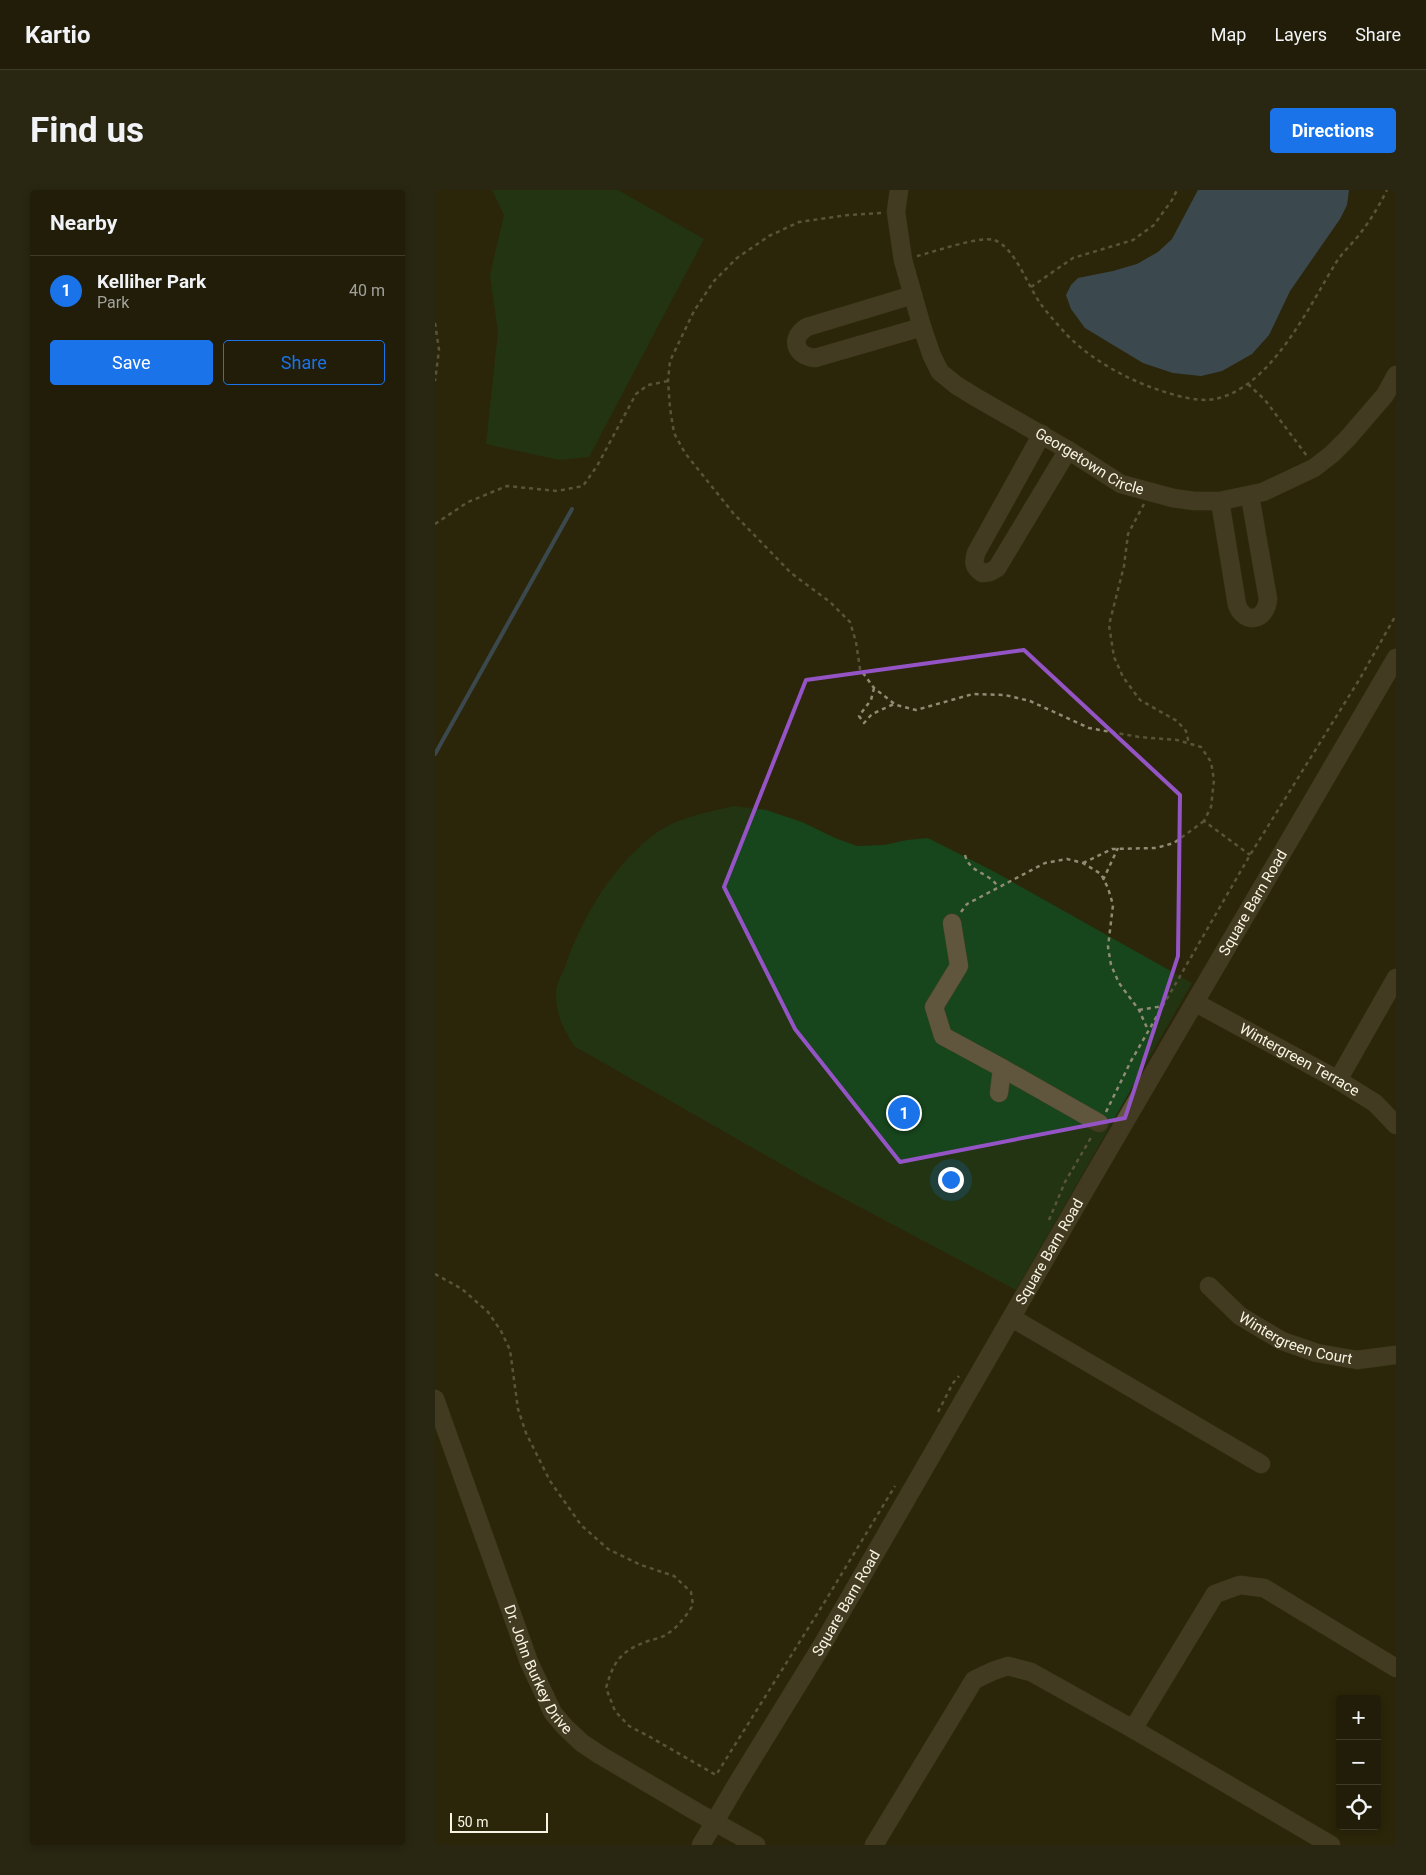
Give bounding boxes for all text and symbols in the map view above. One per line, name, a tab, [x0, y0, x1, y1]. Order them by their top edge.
text: Kartio	[25, 21, 91, 49]
text: Map	[1211, 24, 1246, 45]
text: Layers	[1274, 24, 1327, 45]
text: Share	[1355, 24, 1401, 45]
button: Directions	[1270, 108, 1396, 153]
text: Find us	[30, 110, 144, 151]
text: Nearby	[50, 211, 117, 235]
text: Kelliher Park	[97, 270, 206, 293]
text: 1	[61, 281, 71, 300]
text: 40 m	[349, 281, 385, 300]
text: Park	[97, 293, 129, 312]
button: Save	[50, 340, 213, 385]
button: Share	[223, 340, 385, 385]
street label: Georgetown Circle	[1032, 424, 1146, 499]
street label: Square Barn Road	[1215, 847, 1291, 959]
street label: Wintergreen Terrace	[1236, 1019, 1363, 1100]
pin: 1	[888, 1094, 920, 1132]
your location	[938, 1167, 964, 1193]
street label: Square Barn Road	[1012, 1195, 1087, 1308]
street label: Wintergreen Court	[1236, 1308, 1354, 1368]
street label: Square Barn Road	[808, 1547, 884, 1660]
street label: Dr. John Burkey Drive	[500, 1602, 576, 1738]
map controls	[1336, 1695, 1381, 1830]
button: +	[1336, 1695, 1381, 1740]
button: −	[1336, 1740, 1381, 1785]
button: locate	[1336, 1785, 1381, 1830]
scale bar	[450, 1810, 547, 1833]
text: 50 m	[457, 1814, 489, 1830]

